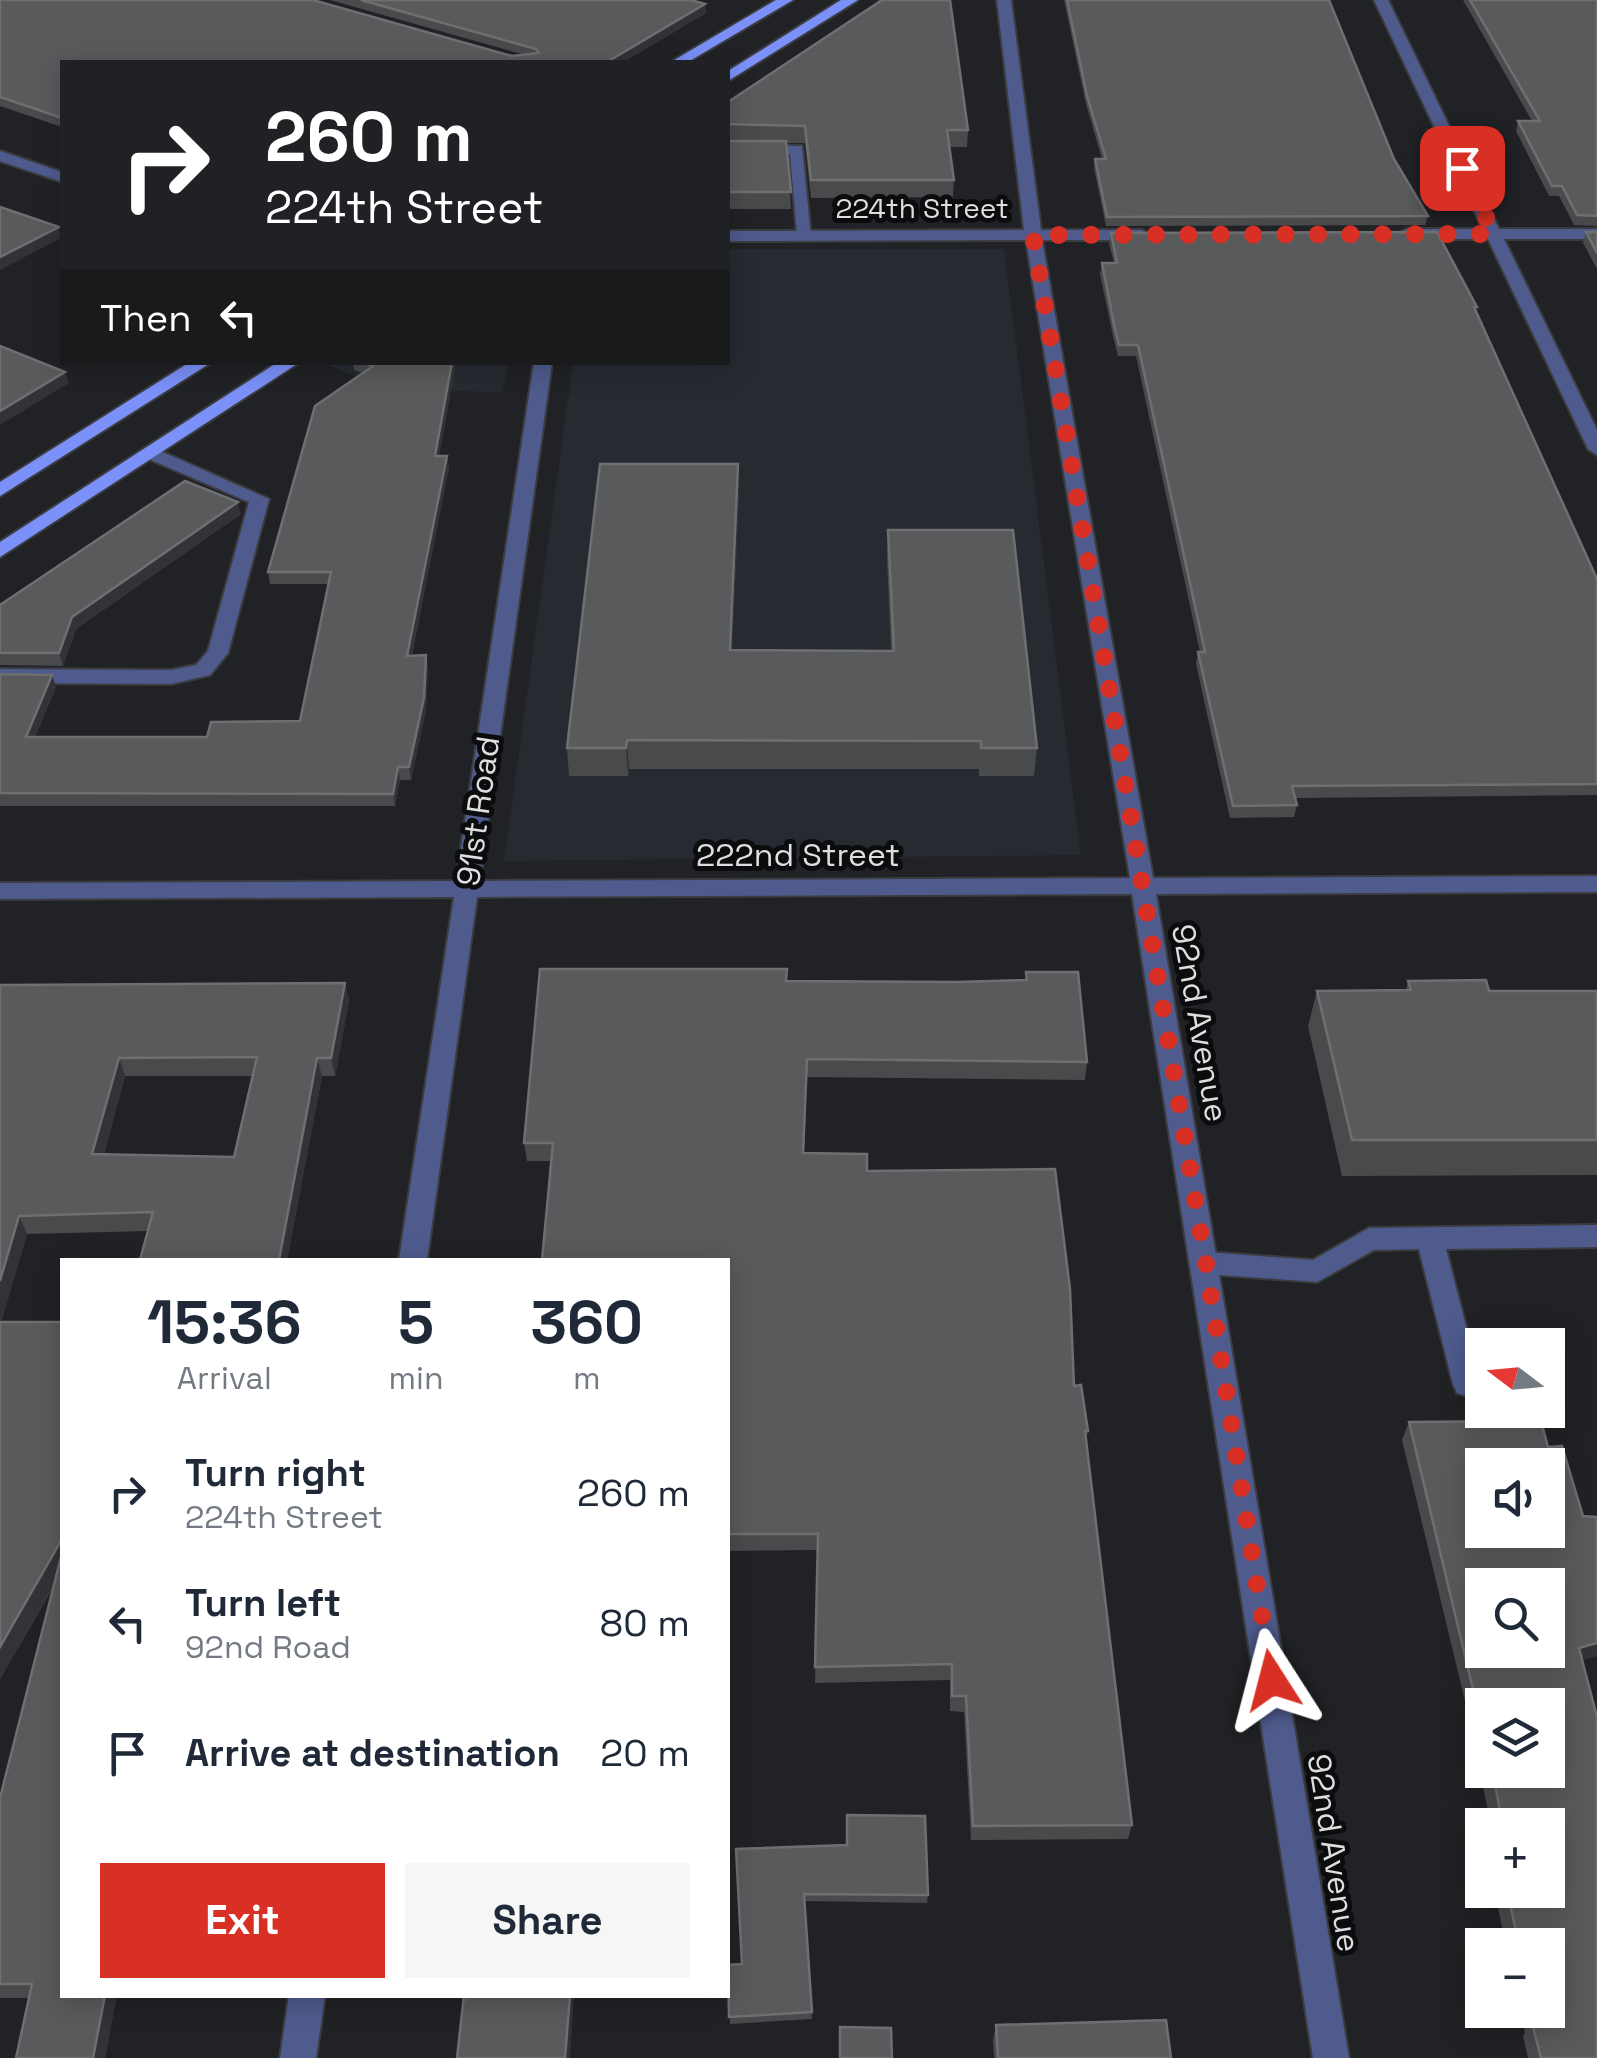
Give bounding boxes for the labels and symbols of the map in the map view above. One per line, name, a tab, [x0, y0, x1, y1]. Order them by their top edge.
pin	[1420, 126, 1505, 211]
street label: 224th Street	[835, 190, 1009, 226]
street label: 91st Road	[448, 733, 508, 889]
street label: 222nd Street	[696, 835, 900, 875]
street label: 92nd Avenue	[1163, 921, 1237, 1125]
north arrow	[1465, 1328, 1565, 1428]
position arrow	[1220, 1628, 1324, 1732]
street label: 92nd Avenue	[1299, 1751, 1369, 1955]

